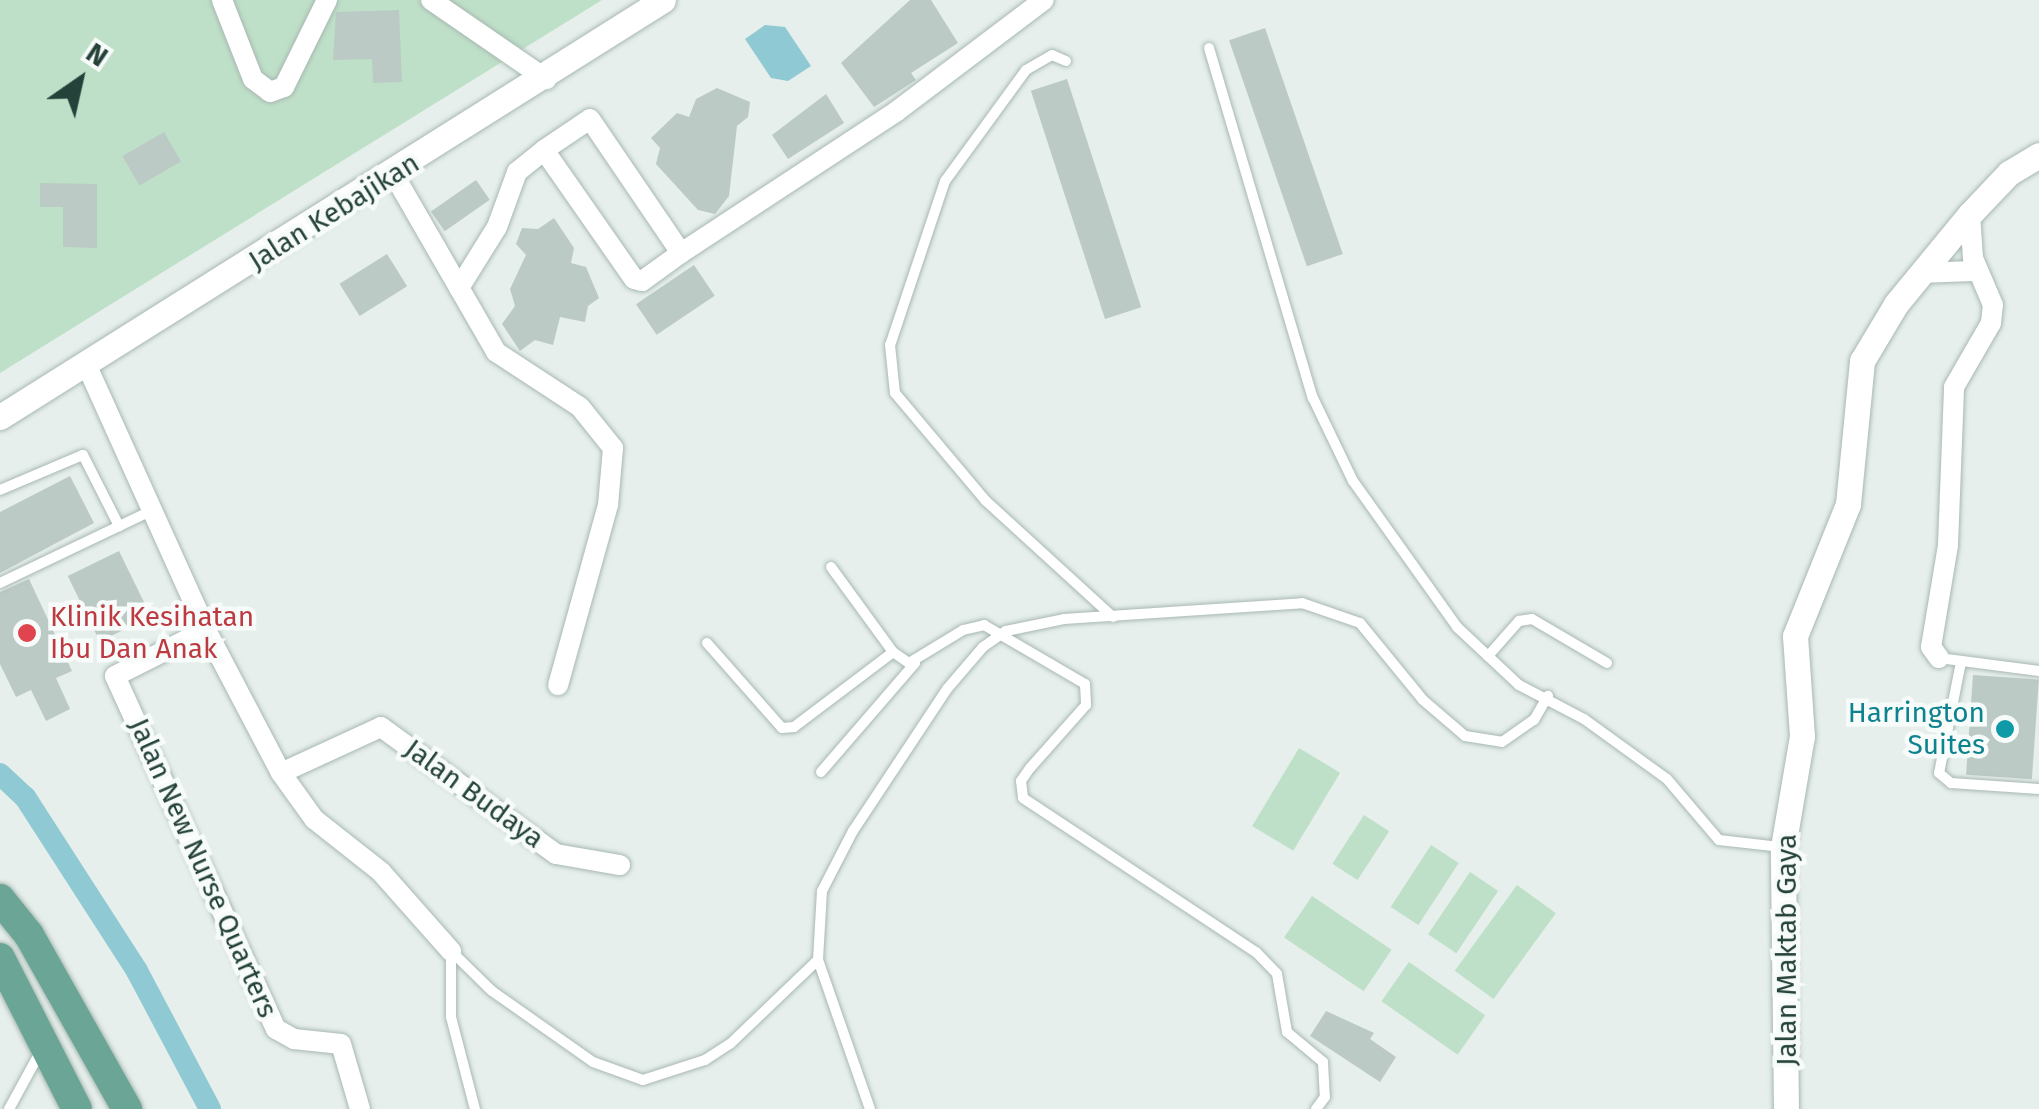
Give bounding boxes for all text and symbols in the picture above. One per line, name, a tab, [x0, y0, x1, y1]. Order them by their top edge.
north arrow	[30, 30, 130, 130]
text: N	[80, 36, 114, 74]
street label: Jalan Kebajikan	[243, 146, 425, 278]
place label: Klinik Kesihatan Ibu Dan Anak	[50, 600, 254, 666]
marker: Klinik Kesihatan Ibu Dan Anak	[14, 620, 40, 646]
place label: Harrington Suites	[1848, 696, 1985, 762]
street label: Jalan New Nurse Quarters	[122, 713, 284, 1023]
marker: Harrington Suites	[1994, 718, 2016, 740]
street label: Jalan Budaya	[398, 732, 550, 856]
street label: Jalan Maktab Gaya	[1770, 834, 1804, 1066]

